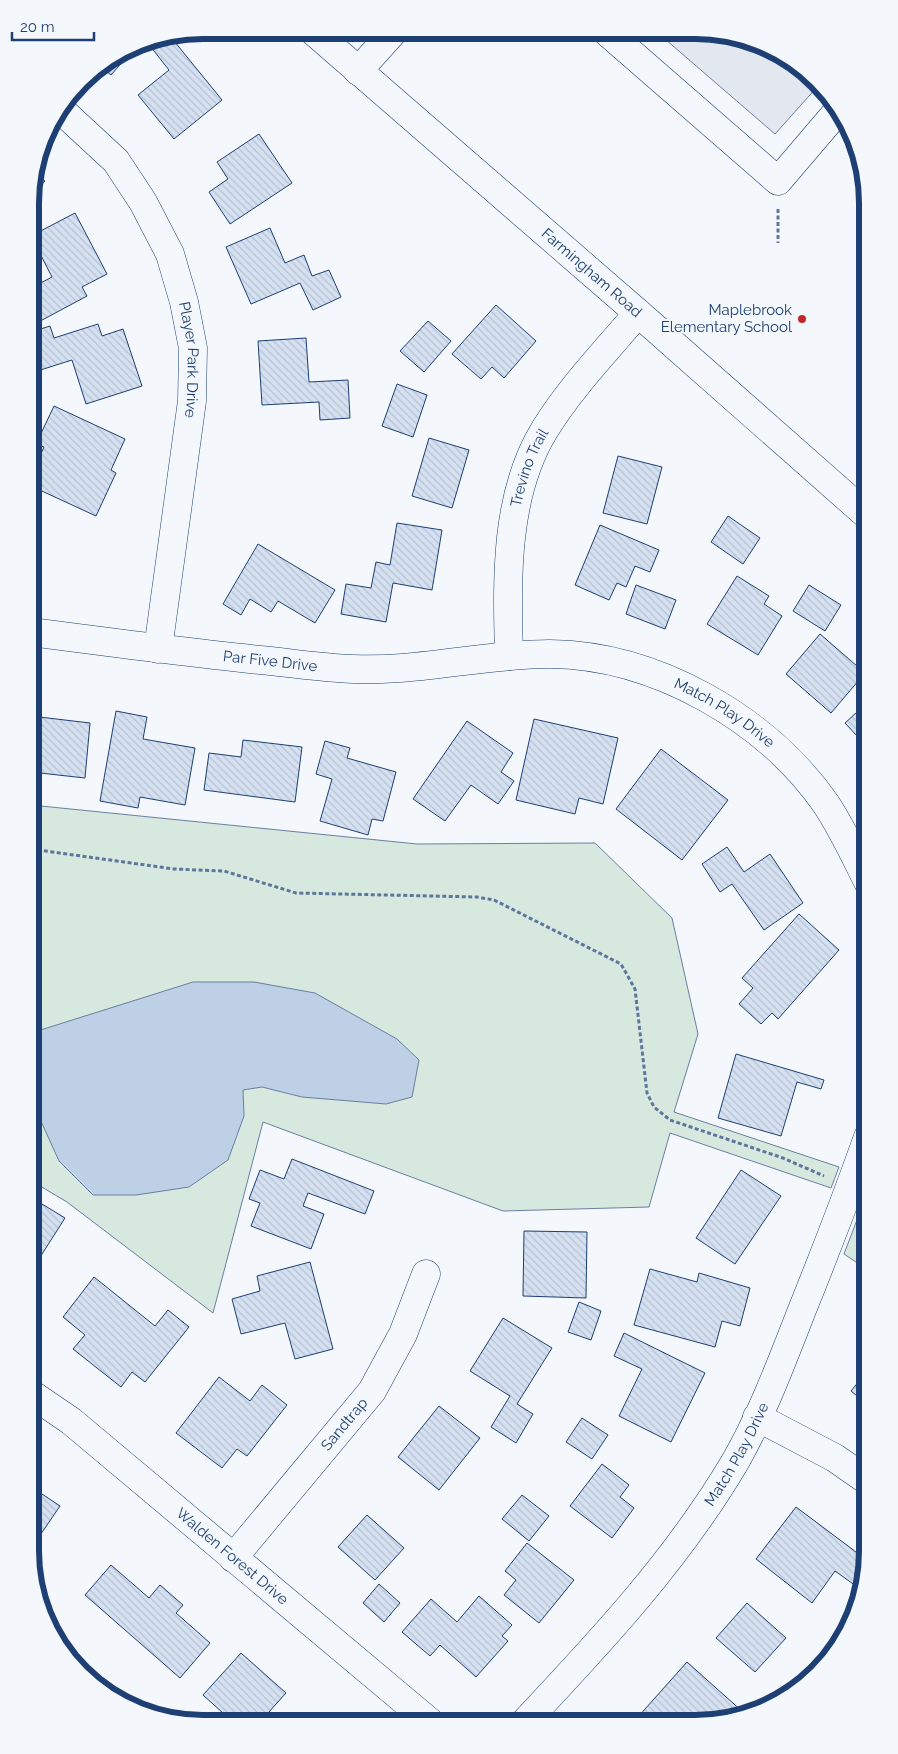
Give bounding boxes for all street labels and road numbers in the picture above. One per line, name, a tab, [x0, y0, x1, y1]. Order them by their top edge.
street label: Farmingham Road	[538, 224, 646, 321]
street label: Player Park Drive	[175, 300, 202, 419]
street label: Trevino Trail	[507, 424, 553, 508]
street label: Par Five Drive	[222, 647, 318, 675]
street label: Match Play Drive	[671, 674, 778, 751]
street label: Sandtrap	[317, 1394, 371, 1454]
street label: Match Play Drive	[701, 1400, 773, 1509]
street label: Walden Forest Drive	[172, 1504, 292, 1609]

